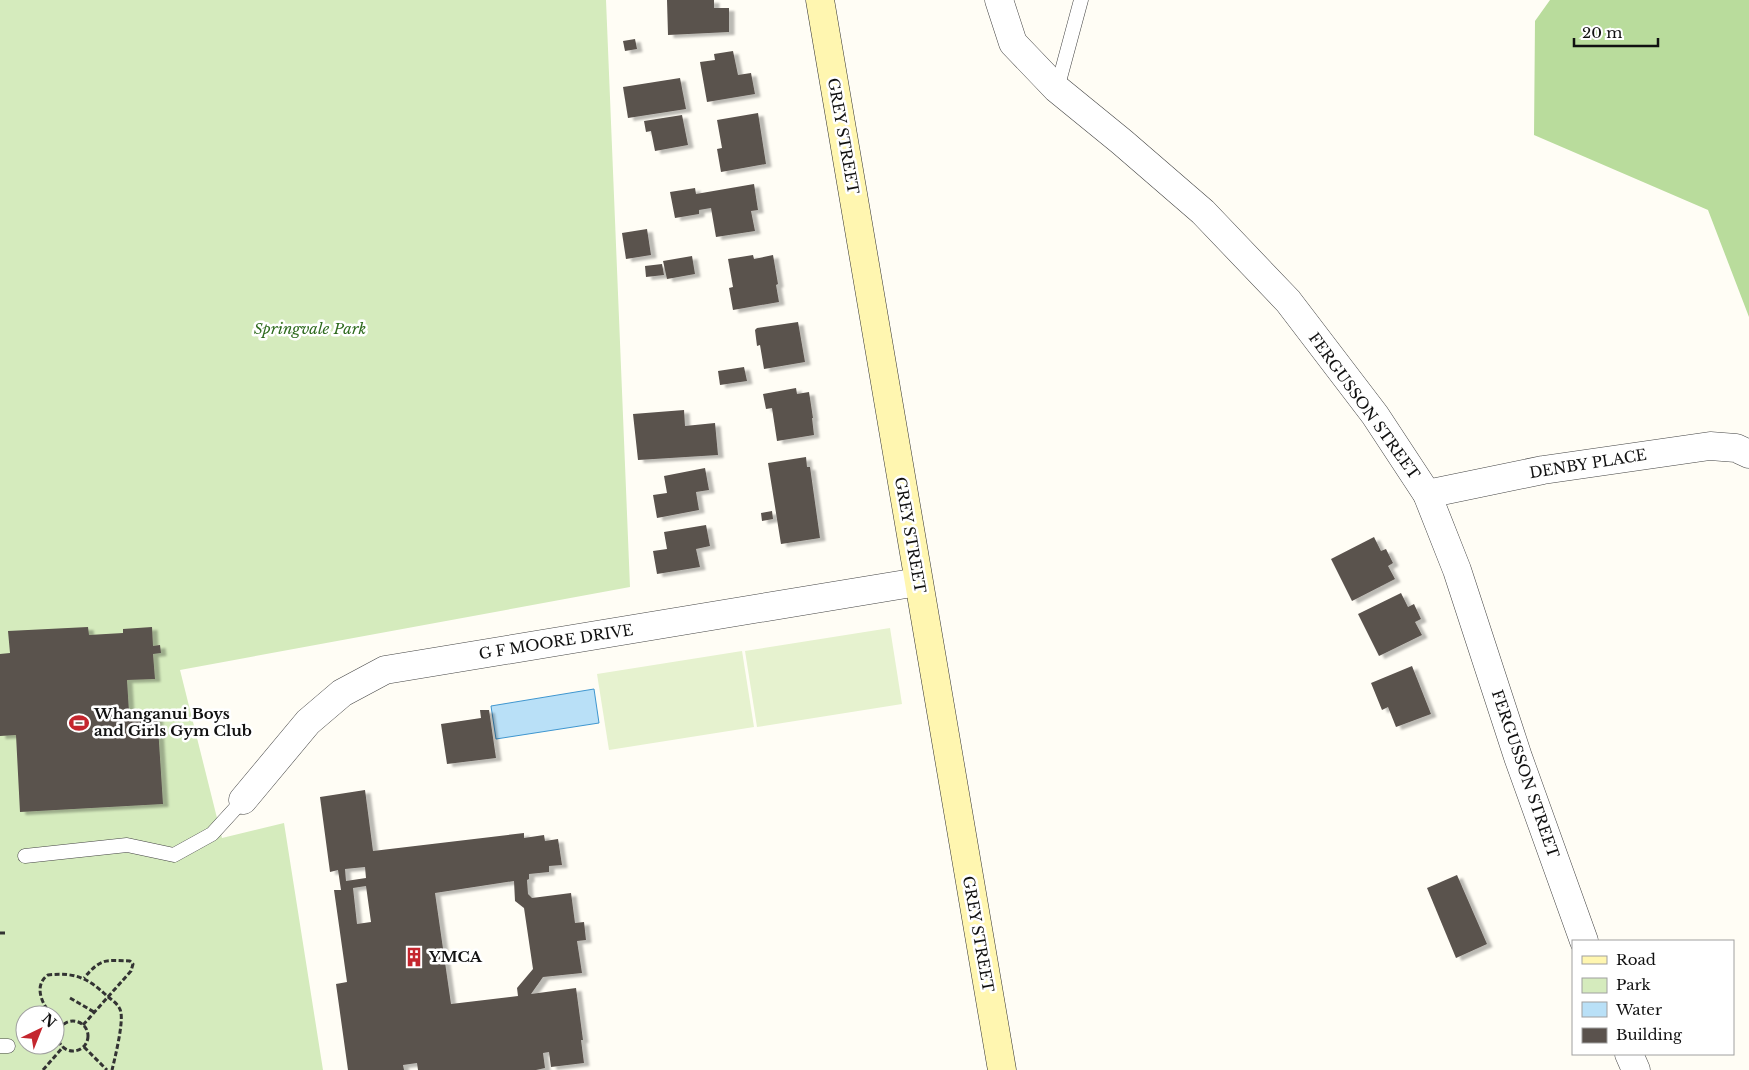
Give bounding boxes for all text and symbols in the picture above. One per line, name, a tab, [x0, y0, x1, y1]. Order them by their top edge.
scale bar	[1574, 15, 1658, 47]
text: 20 m	[1582, 23, 1622, 42]
street label: GREY STREET	[824, 76, 863, 196]
park label: Springvale Park	[254, 319, 366, 338]
street label: FERGUSSON STREET	[1305, 329, 1424, 483]
street label: DENBY PLACE	[1528, 445, 1648, 482]
street label: GREY STREET	[891, 475, 930, 595]
street label: G F MOORE DRIVE	[477, 620, 635, 663]
street label: FERGUSSON STREET	[1488, 687, 1563, 861]
place label: Whanganui Boys and Girls Gym Club	[93, 704, 252, 740]
sports icon: Whanganui Boys and Girls Gym Club	[68, 712, 90, 734]
street label: GREY STREET	[959, 874, 998, 994]
legend	[1572, 940, 1734, 1055]
building icon: YMCA	[403, 946, 425, 968]
place label: YMCA	[428, 947, 483, 966]
text: Road	[1616, 950, 1656, 969]
text: Park	[1616, 975, 1652, 994]
text: Water	[1615, 1000, 1663, 1019]
north arrow	[15, 1005, 65, 1055]
text: N	[38, 1009, 60, 1032]
text: Building	[1616, 1025, 1683, 1044]

